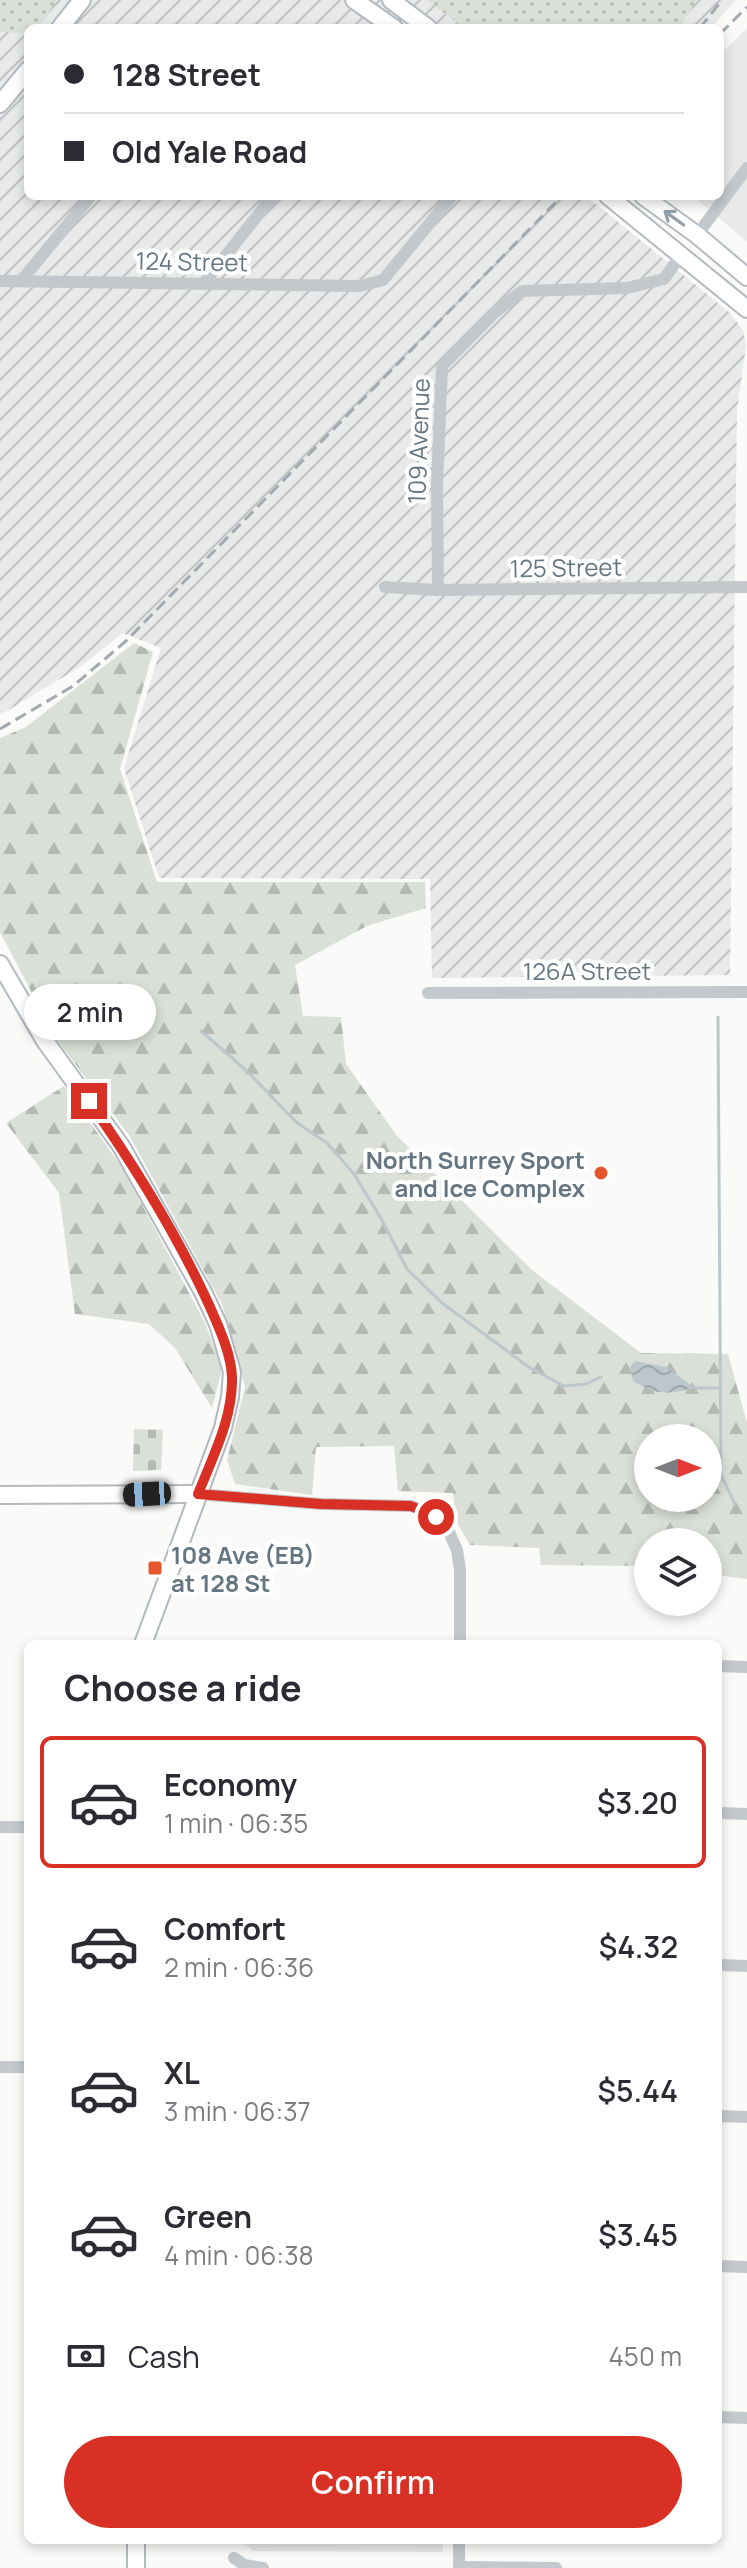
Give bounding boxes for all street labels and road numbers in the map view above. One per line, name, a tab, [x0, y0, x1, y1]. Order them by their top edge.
street label: 124 Street	[136, 244, 248, 278]
street label: 109 Avenue	[399, 378, 437, 504]
street label: 125 Street	[510, 550, 622, 584]
street label: 126A Street	[523, 954, 651, 987]

